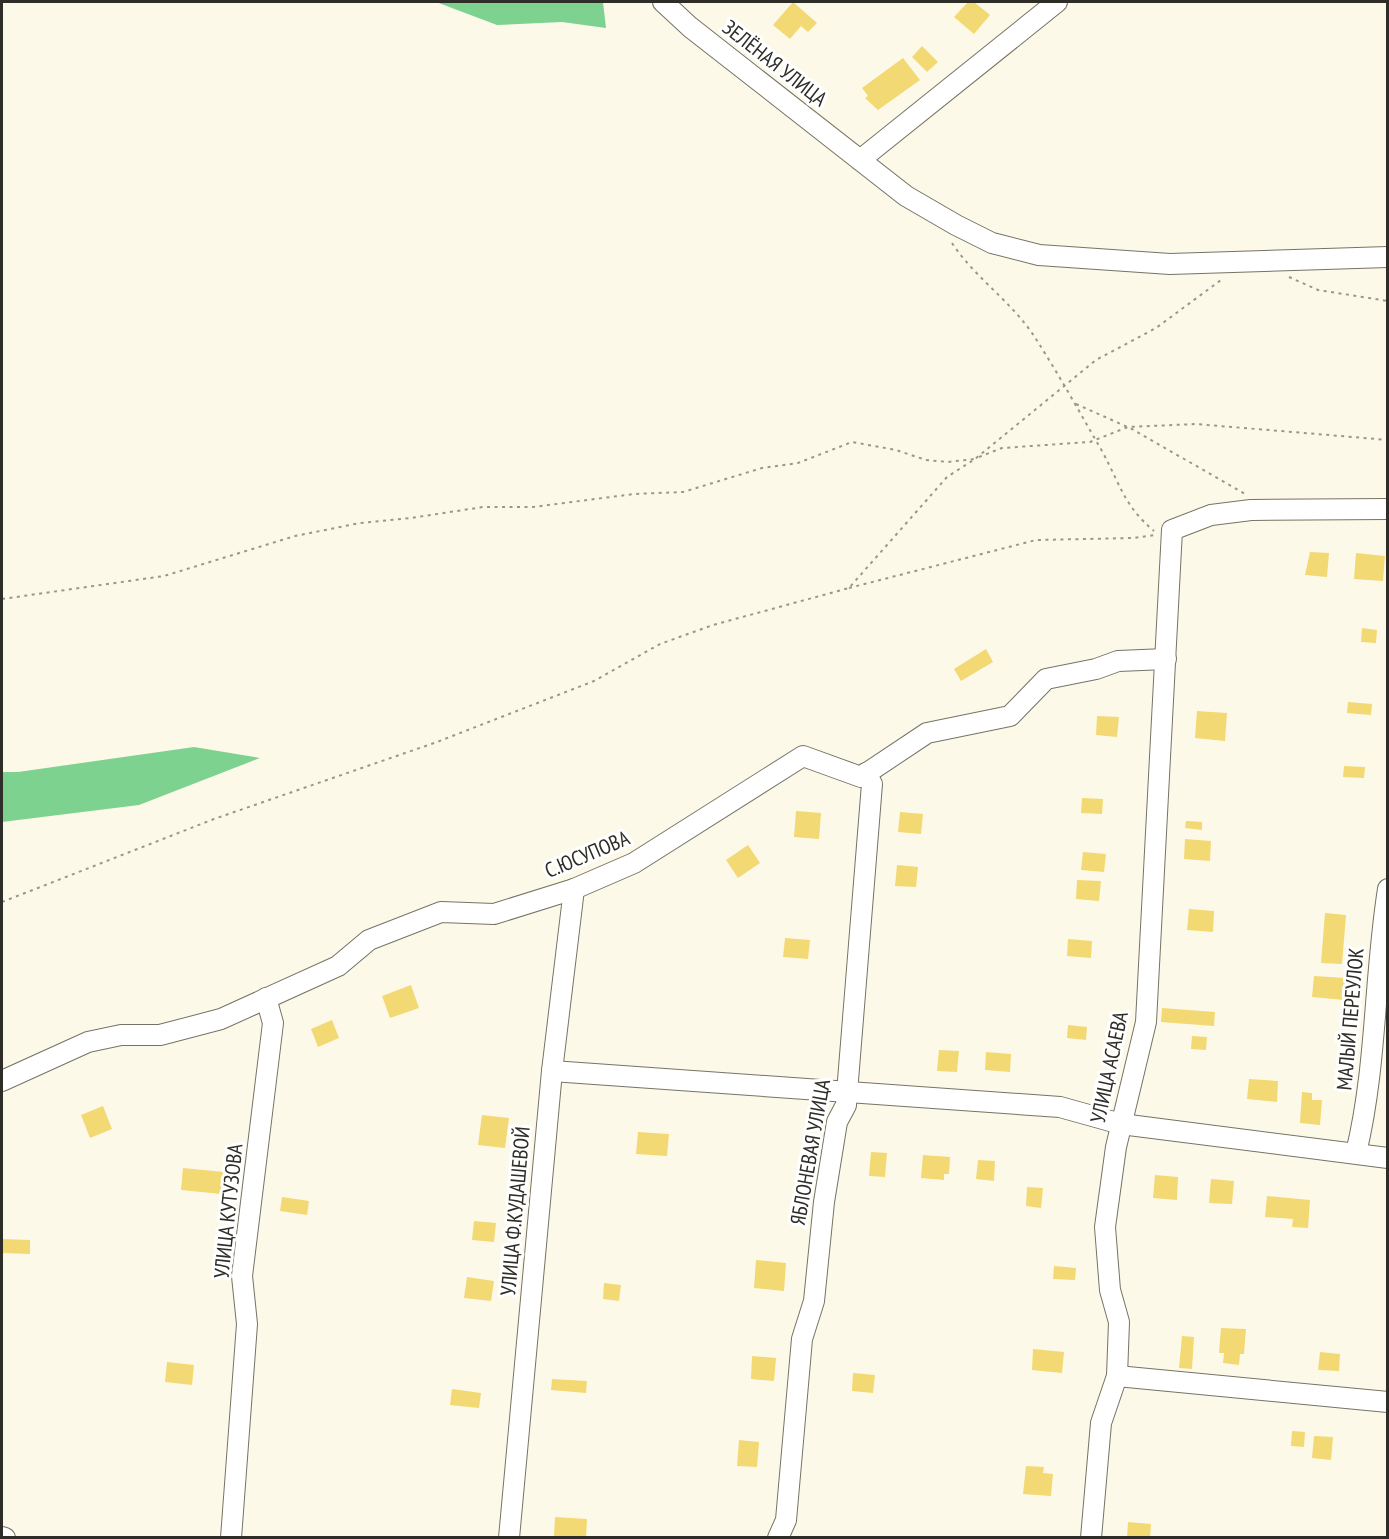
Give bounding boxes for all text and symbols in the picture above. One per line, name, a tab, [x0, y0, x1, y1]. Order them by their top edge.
street label: ЗЕЛЁНАЯ УЛИЦА	[717, 14, 833, 112]
street label: С.ЮСУПОВА	[541, 824, 633, 884]
street label: МАЛЫЙ ПЕРЕУЛОК	[1330, 947, 1370, 1091]
street label: УЛИЦА АСАЕВА	[1084, 1009, 1134, 1125]
street label: ЯБЛОНЕВАЯ УЛИЦА	[784, 1077, 836, 1227]
street label: УЛИЦА Ф.КУДАШЕВОЙ	[494, 1125, 536, 1297]
street label: УЛИЦА КУТУЗОВА	[208, 1142, 248, 1280]

